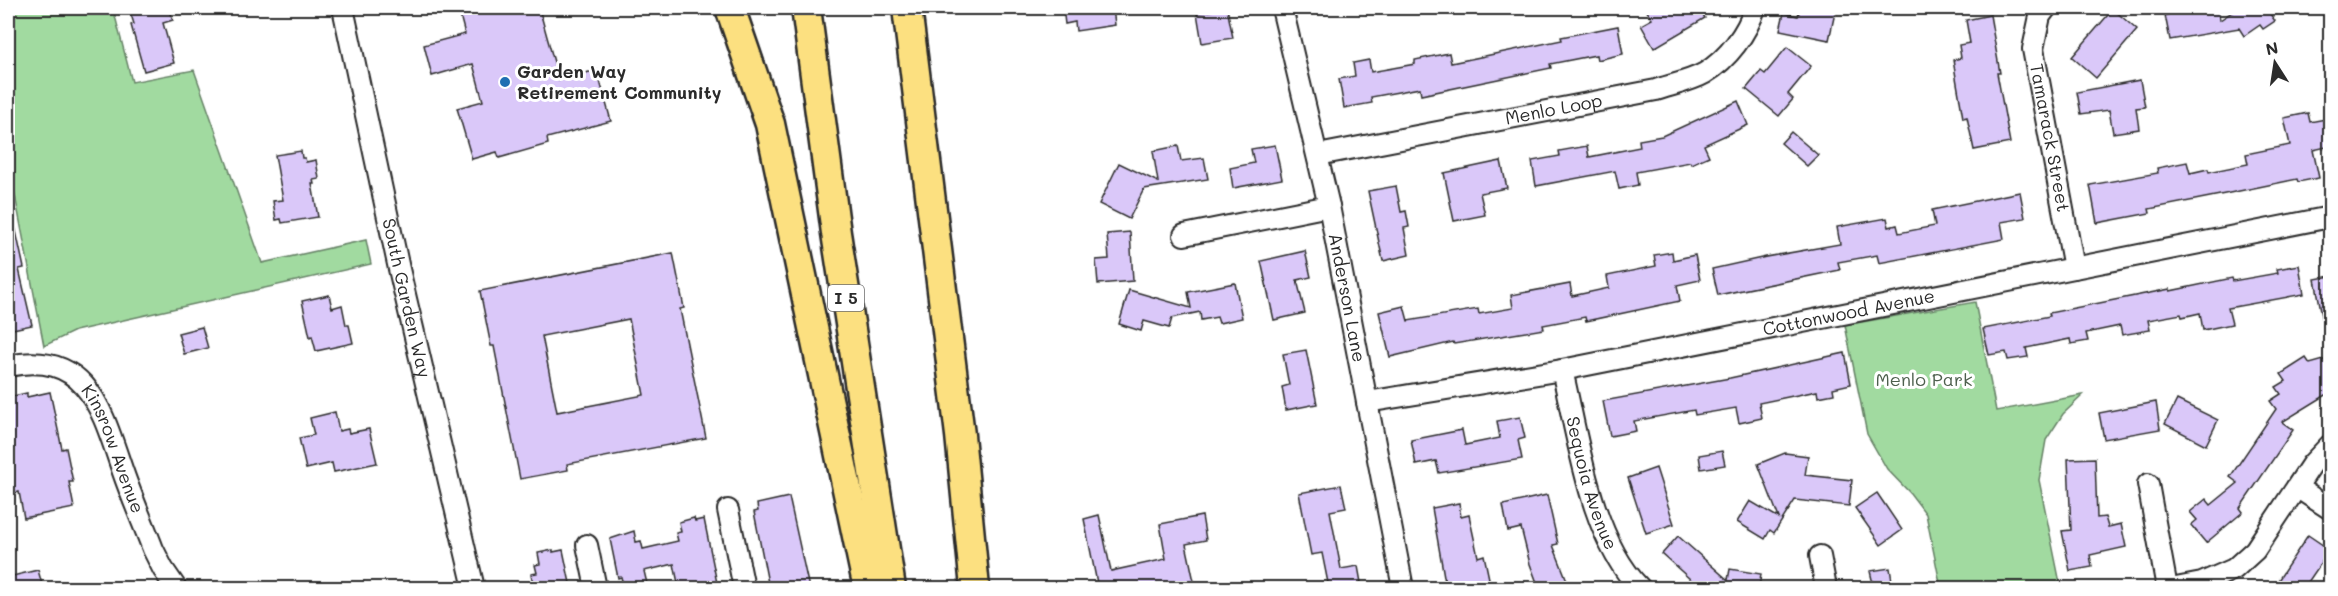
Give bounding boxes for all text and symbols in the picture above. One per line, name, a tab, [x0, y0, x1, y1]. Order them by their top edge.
north arrow	[2245, 33, 2305, 93]
text: N	[2264, 36, 2280, 59]
place label: Garden Way Retirement Community	[517, 59, 722, 104]
street label: Tamarack Street	[2025, 61, 2076, 214]
marker: Garden Way Retirement Community	[498, 75, 512, 89]
street label: Menlo Loop	[1503, 88, 1604, 130]
street label: South Garden Way	[377, 216, 437, 380]
street label: Anderson Lane	[1324, 231, 1372, 364]
street label: Cottonwood Avenue	[1760, 283, 1937, 341]
road number: I 5	[828, 285, 864, 311]
park label: Menlo Park	[1875, 367, 1973, 391]
street label: Kinsrow Avenue	[77, 379, 150, 517]
street label: Sequoia Avenue	[1561, 414, 1624, 554]

